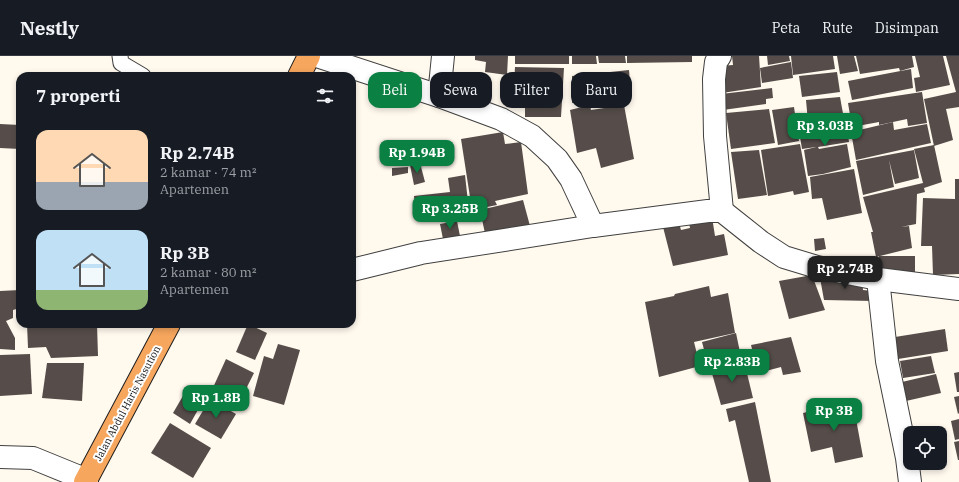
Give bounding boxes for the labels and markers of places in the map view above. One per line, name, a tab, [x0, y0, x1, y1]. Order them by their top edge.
pin: Rp 3.03B	[784, 113, 866, 147]
pin: Rp 1.94B	[376, 140, 458, 174]
pin: Rp 3.25B	[409, 196, 491, 230]
pin: Rp 2.74B	[804, 256, 886, 290]
pin: Rp 2.83B	[691, 349, 773, 383]
pin: Rp 1.8B	[179, 385, 253, 419]
pin: Rp 3B	[806, 398, 862, 432]

